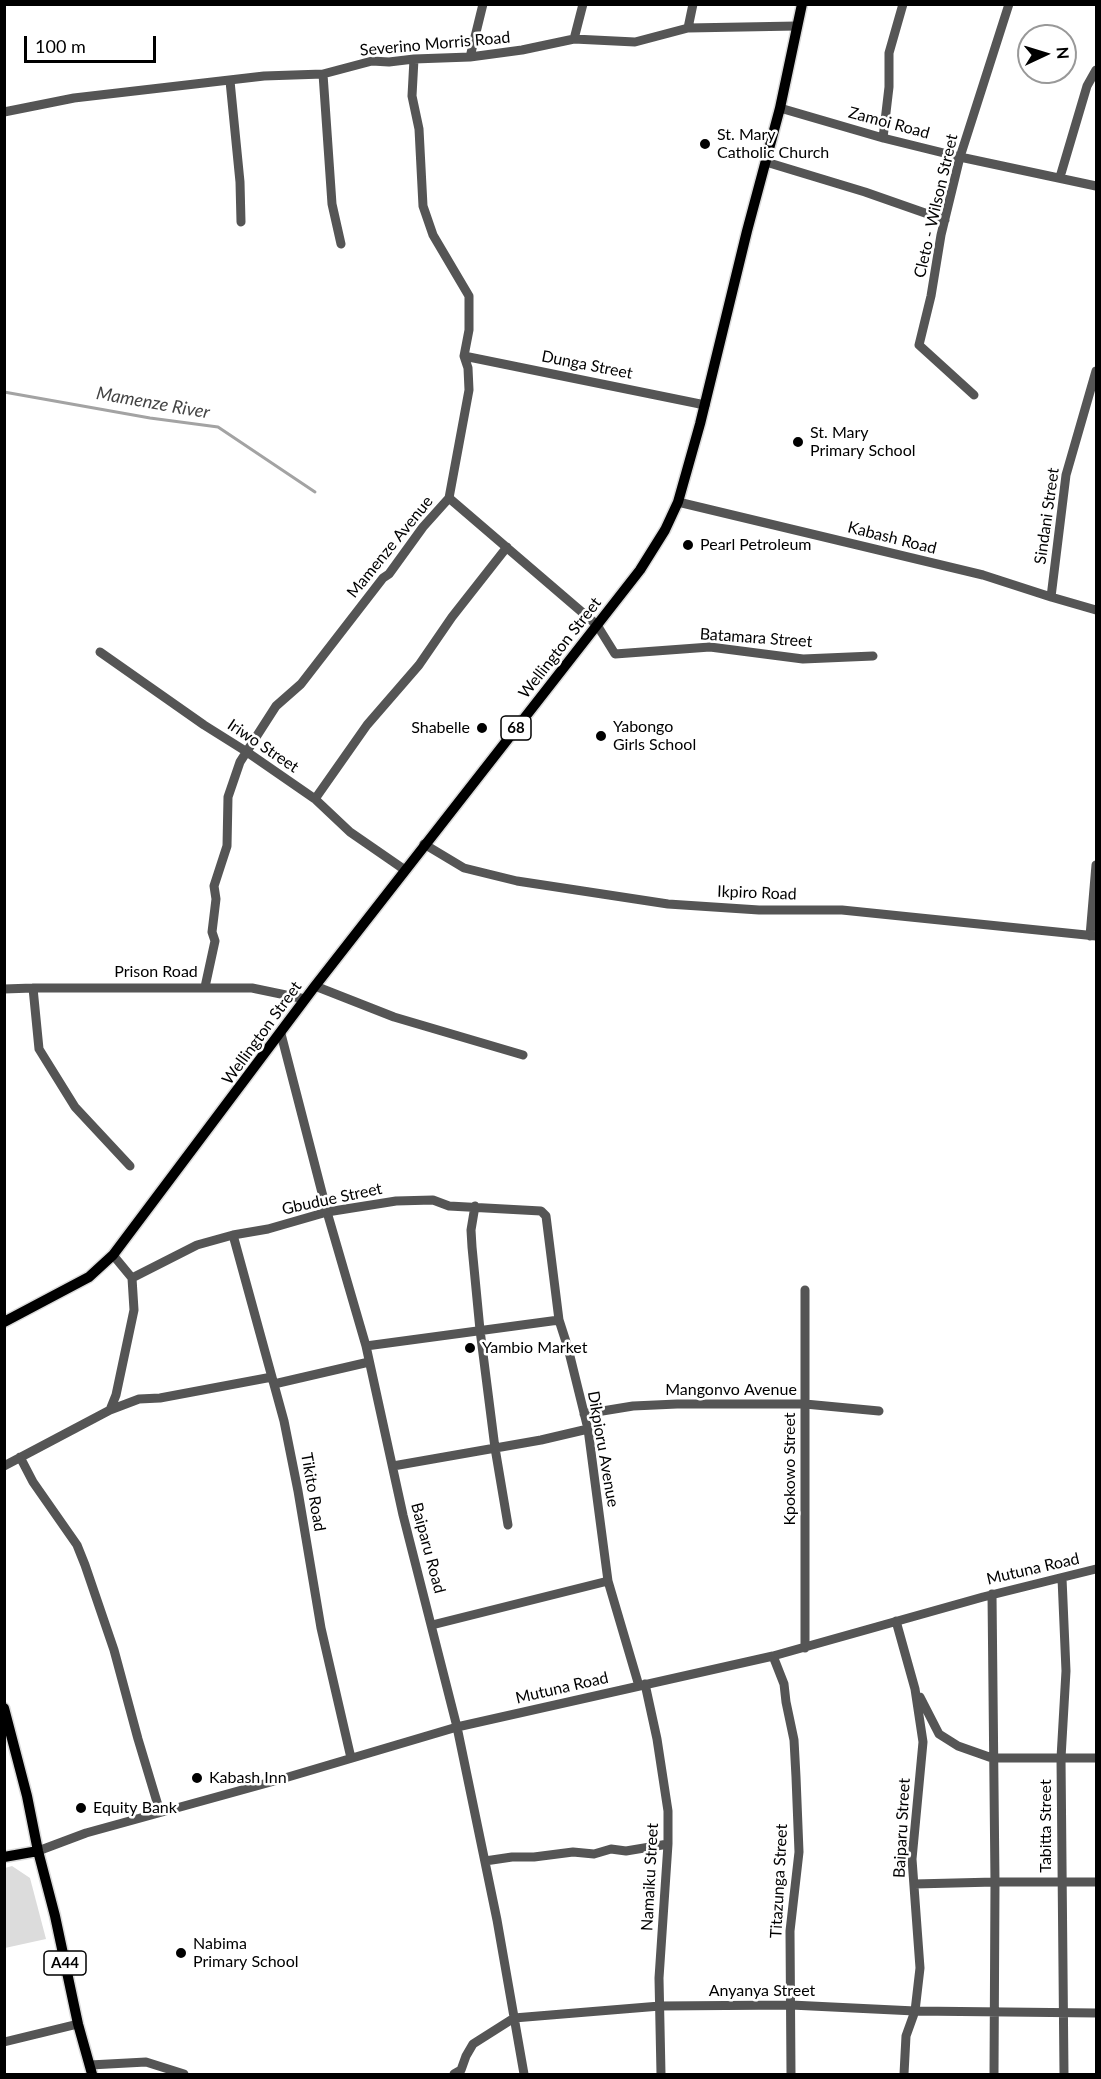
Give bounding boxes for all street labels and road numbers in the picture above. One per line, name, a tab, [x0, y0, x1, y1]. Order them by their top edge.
street label: Severino Morris Road	[359, 28, 511, 60]
street label: Zamoi Road	[846, 103, 932, 143]
street label: Cleto - Wilson Street	[910, 132, 962, 280]
street label: Dunga Street	[540, 347, 634, 383]
street label: Sindani Street	[1031, 466, 1063, 566]
street label: Mamenze Avenue	[343, 492, 437, 602]
street label: Kabash Road	[846, 518, 938, 558]
street label: Wellington Street	[515, 594, 605, 702]
street label: Batamara Street	[699, 624, 813, 652]
street label: Iriwo Street	[224, 715, 302, 777]
road number: 68	[501, 716, 531, 740]
street label: Ikpiro Road	[717, 882, 797, 904]
street label: Prison Road	[114, 962, 198, 982]
street label: Wellington Street	[218, 978, 306, 1088]
street label: Gbudue Street	[280, 1179, 384, 1219]
street label: Mangonvo Avenue	[665, 1380, 797, 1400]
street label: Dikpioru Avenue	[583, 1389, 623, 1509]
street label: Kpokowo Street	[780, 1412, 800, 1526]
street label: Tikito Road	[297, 1451, 329, 1533]
street label: Baiparu Road	[407, 1500, 449, 1596]
street label: Mutuna Road	[985, 1549, 1081, 1589]
street label: Mutuna Road	[514, 1668, 610, 1708]
street label: Baiparu Street	[890, 1778, 914, 1878]
street label: Tabitta Street	[1036, 1779, 1056, 1873]
street label: Namaiku Street	[638, 1822, 662, 1932]
street label: Titazunga Street	[766, 1823, 792, 1939]
road number: A44	[44, 1951, 86, 1975]
street label: Anyanya Street	[709, 1981, 815, 2001]

